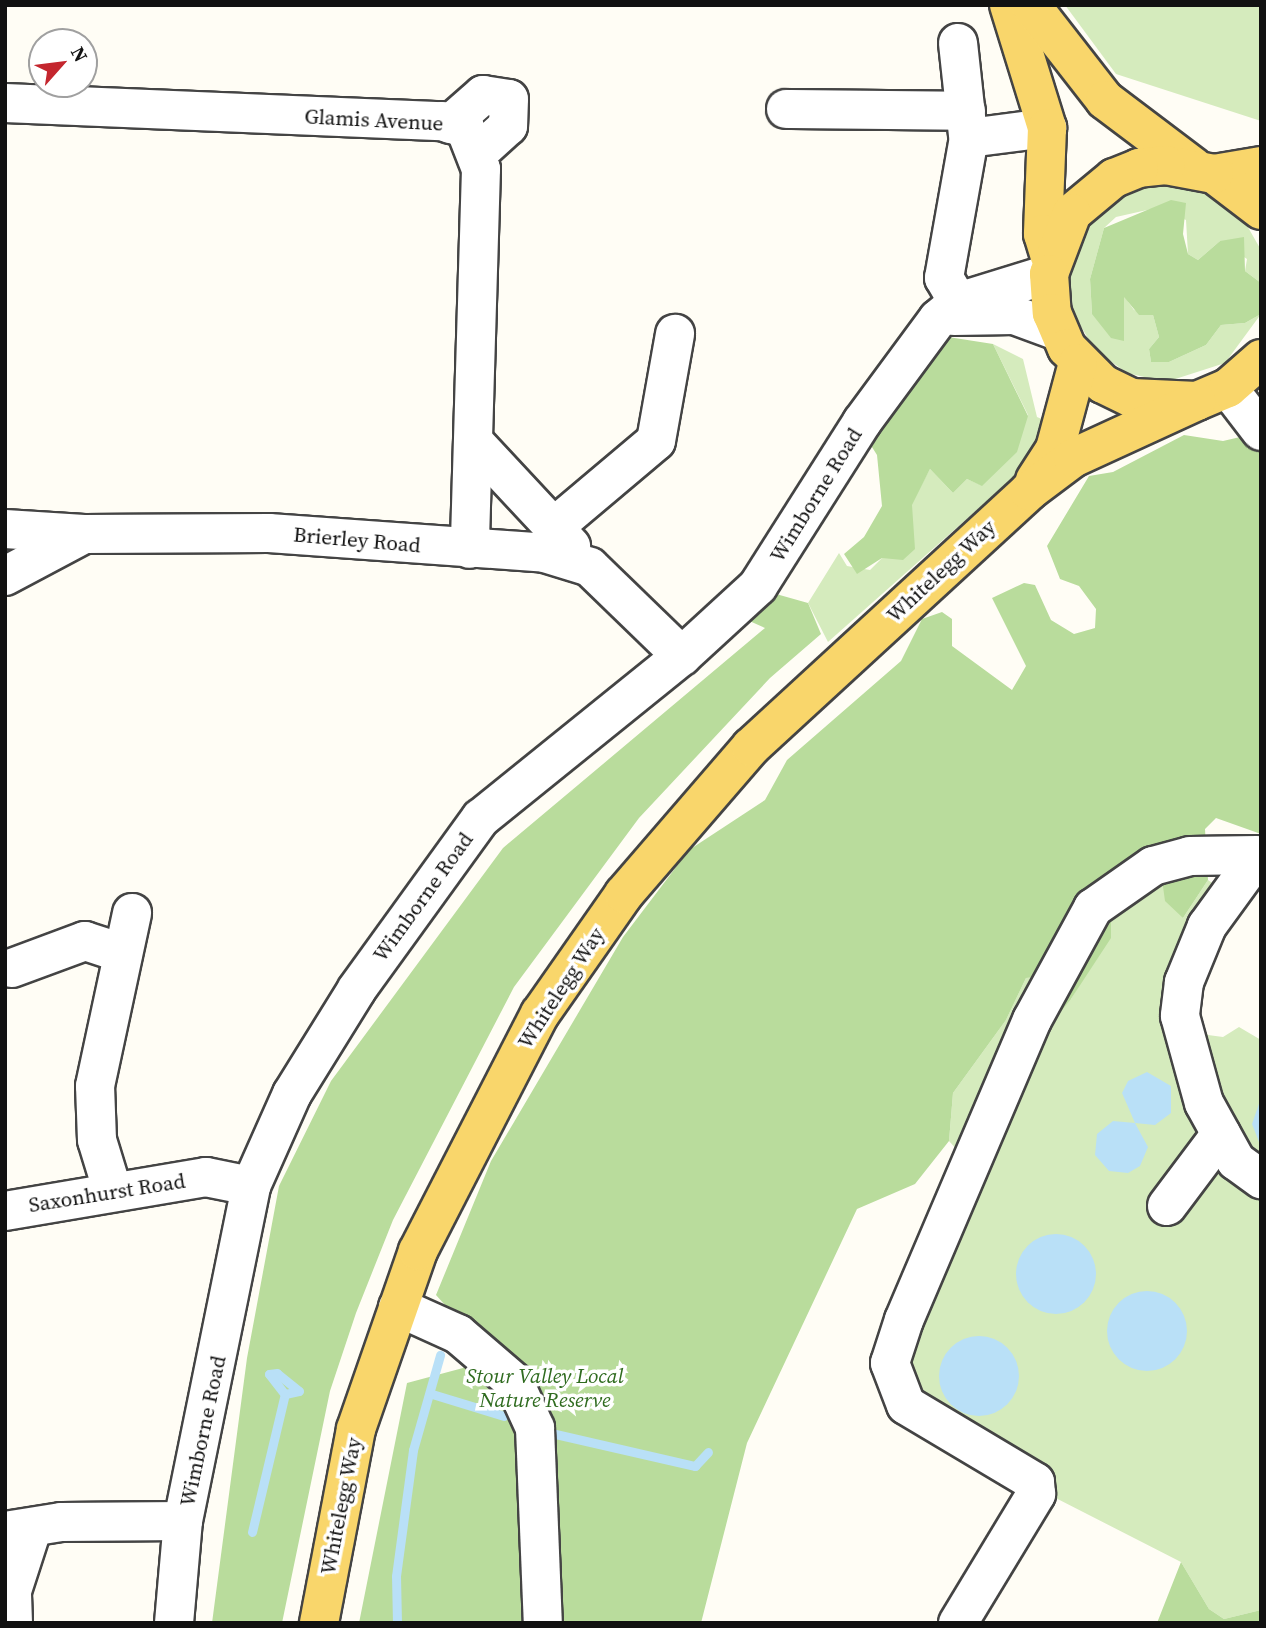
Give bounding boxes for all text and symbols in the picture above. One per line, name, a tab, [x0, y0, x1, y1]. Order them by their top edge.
north arrow	[28, 28, 98, 98]
text: N	[65, 42, 95, 66]
street label: Glamis Avenue	[304, 104, 444, 136]
street label: Wimborne Road	[765, 423, 867, 567]
street label: Whitelegg Way	[881, 514, 1001, 628]
street label: Brierley Road	[292, 522, 422, 558]
street label: Wimborne Road	[368, 828, 478, 966]
street label: Whitelegg Way	[512, 923, 610, 1053]
street label: Saxonhurst Road	[27, 1168, 187, 1218]
street label: Wimborne Road	[175, 1353, 231, 1509]
park label: Stour Valley Local Nature Reserve	[466, 1363, 624, 1413]
street label: Whitelegg Way	[315, 1435, 367, 1577]

